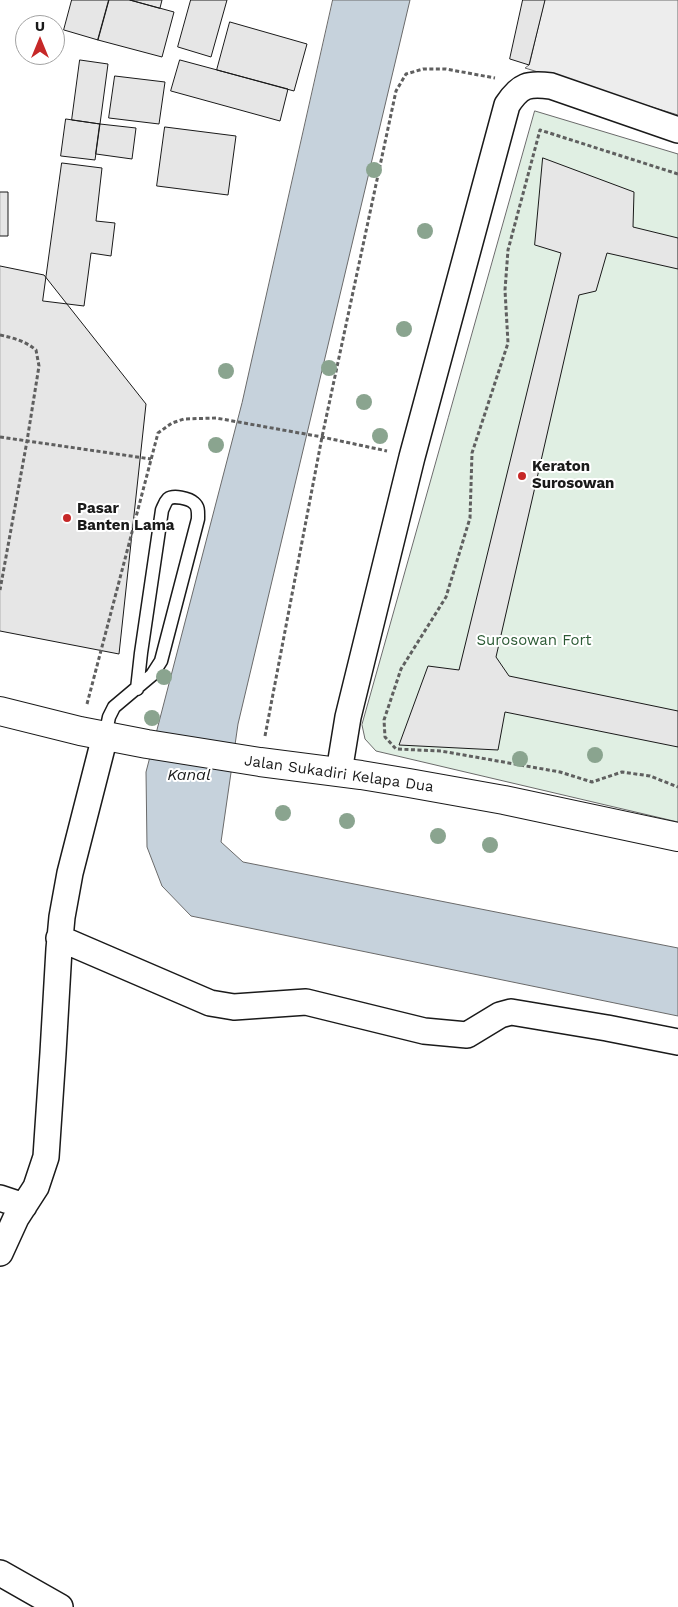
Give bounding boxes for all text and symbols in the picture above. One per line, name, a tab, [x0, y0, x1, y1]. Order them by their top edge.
north arrow	[15, 15, 65, 65]
text: U	[35, 18, 45, 34]
place label: Keraton Surosowan	[532, 458, 614, 493]
marker: Keraton Surosowan	[516, 470, 528, 482]
place label: Pasar Banten Lama	[77, 500, 175, 535]
marker: Pasar Banten Lama	[61, 512, 73, 524]
park label: Surosowan Fort	[477, 632, 591, 650]
street label: Jalan Sukadiri Kelapa Dua	[243, 752, 435, 796]
water label: Kanal	[167, 765, 211, 785]

